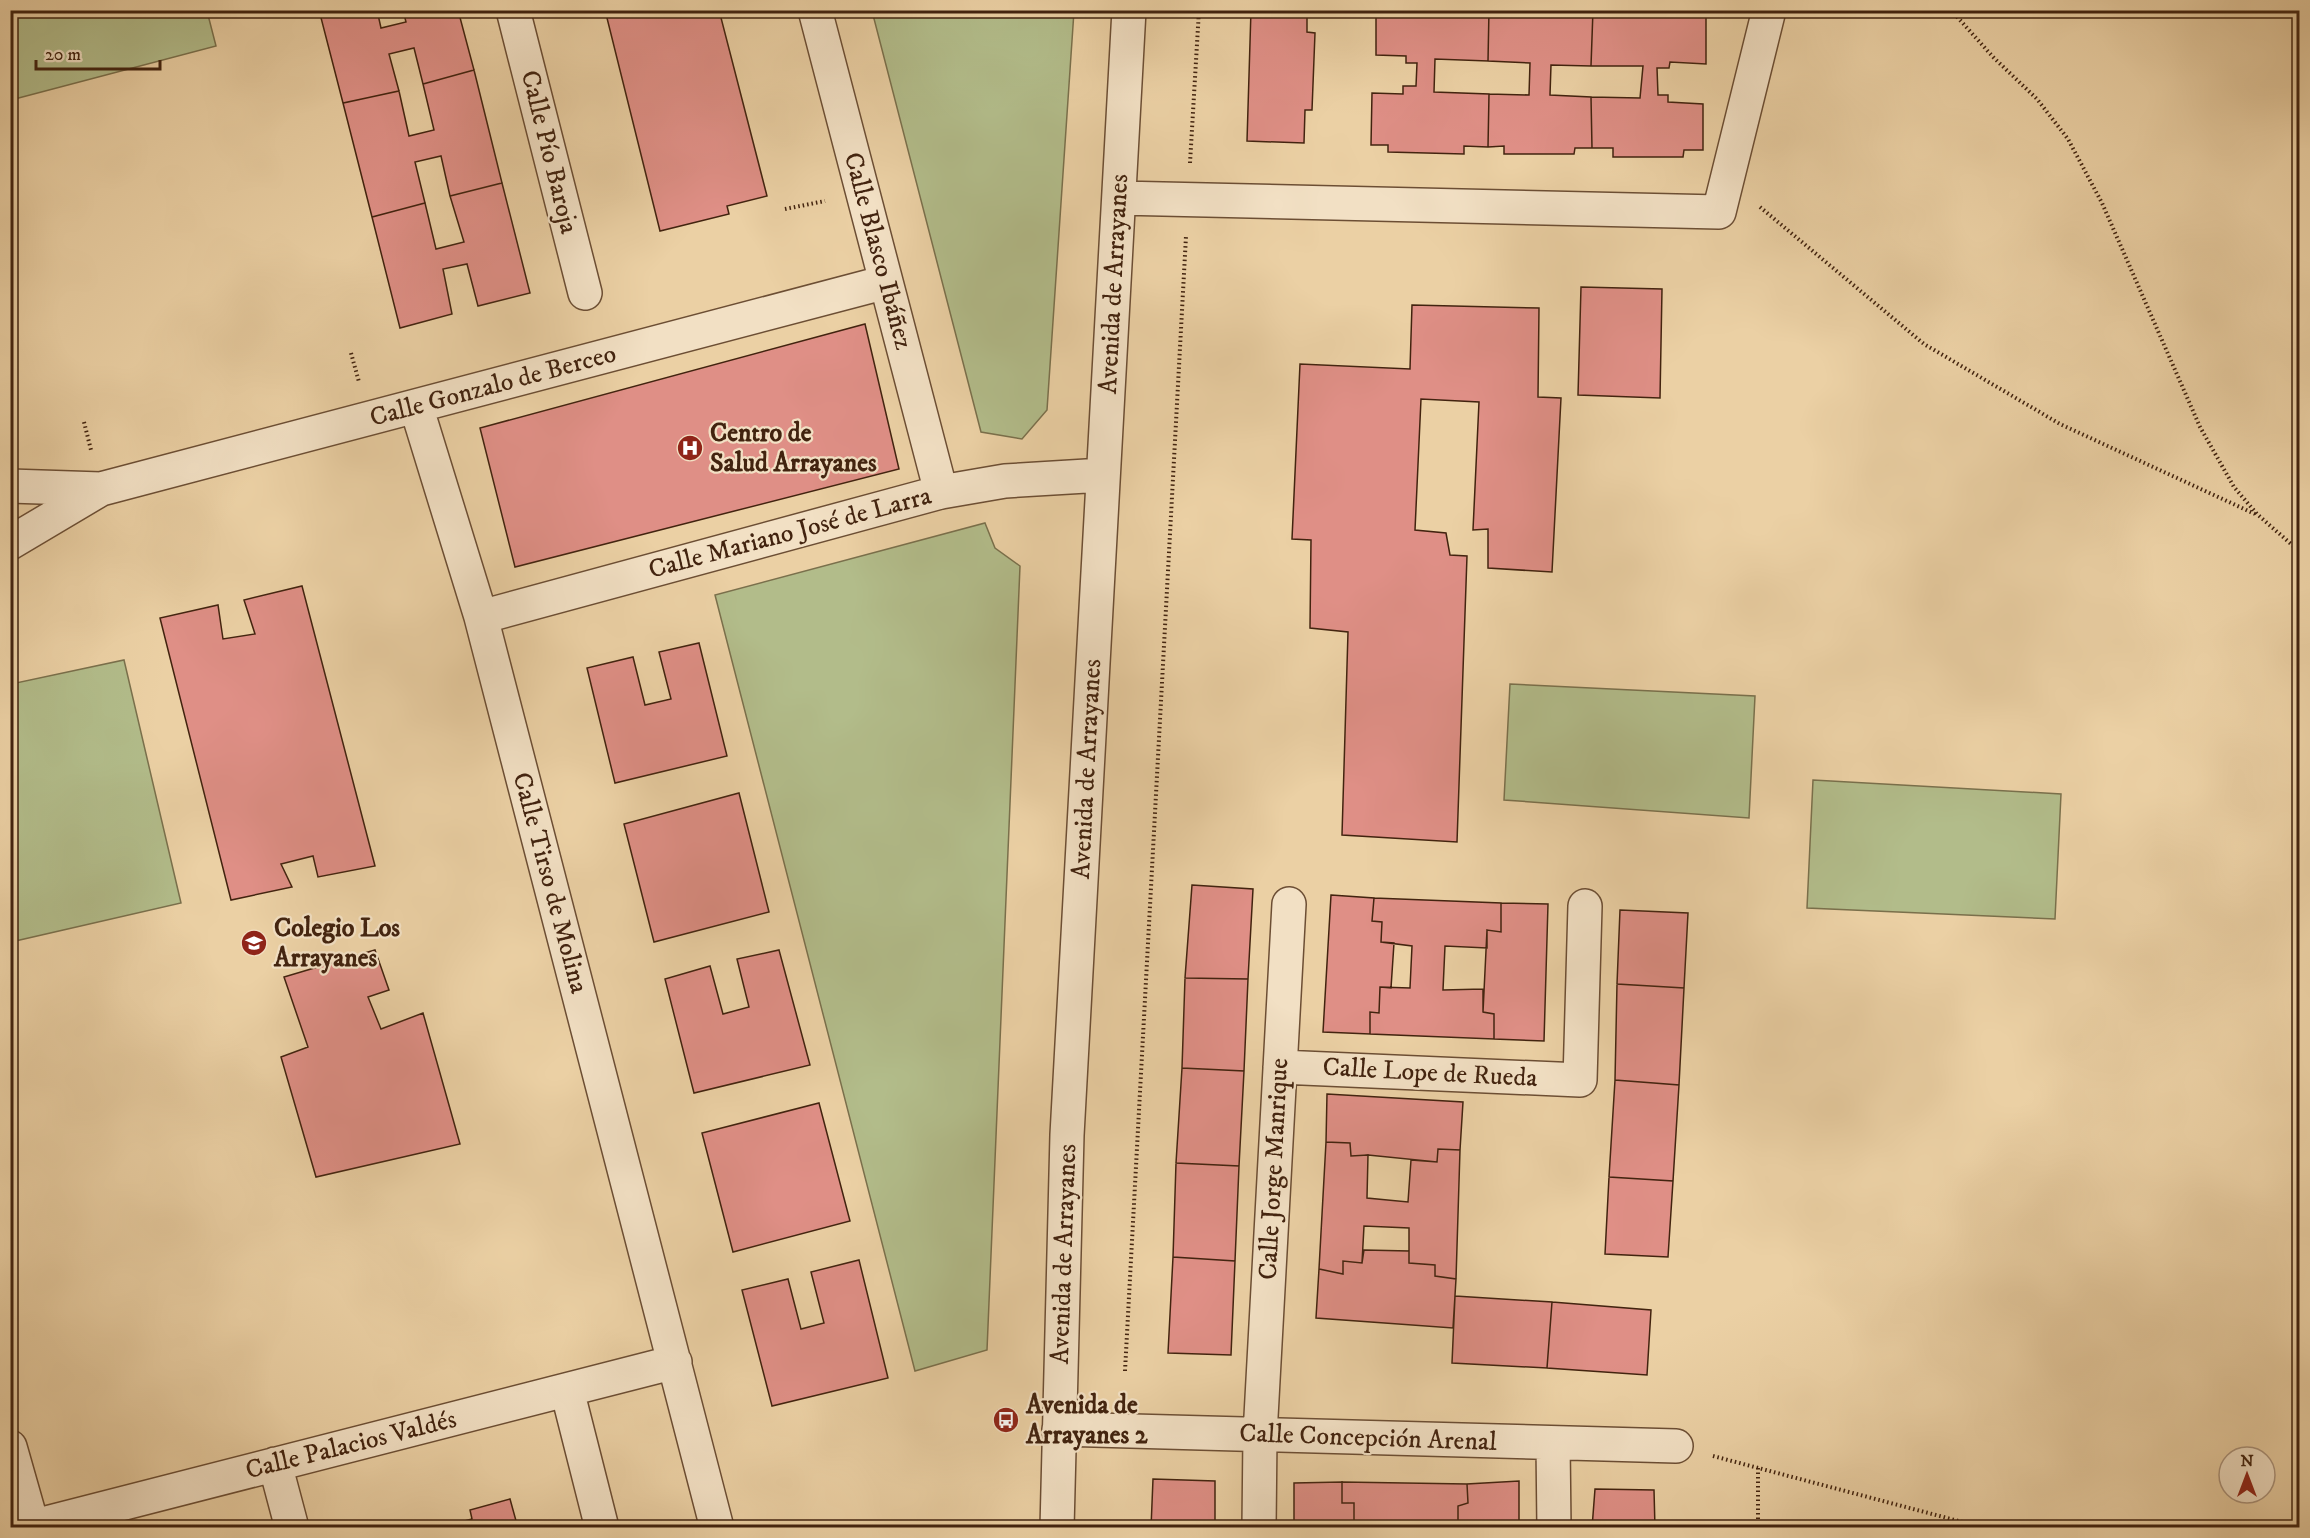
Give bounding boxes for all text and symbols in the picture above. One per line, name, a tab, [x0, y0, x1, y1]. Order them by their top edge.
scale bar	[36, 33, 160, 71]
text: 20 m	[45, 44, 81, 66]
street label: Calle Pío Baroja	[513, 67, 585, 237]
street label: Calle Blasco Ibáñez	[836, 149, 920, 353]
street label: Avenida de Arrayanes	[1092, 173, 1136, 395]
street label: Calle Gonzalo de Berceo	[366, 337, 620, 435]
place label: Centro de Salud Arrayanes	[710, 417, 877, 480]
hospital icon: Centro de Salud Arrayanes	[675, 433, 705, 463]
street label: Calle Mariano José de Larra	[645, 479, 935, 587]
street label: Avenida de Arrayanes	[1065, 658, 1109, 880]
street label: Calle Tirso de Molina	[505, 769, 595, 997]
place label: Colegio Los Arrayanes	[273, 912, 400, 975]
school or university icon: Colegio Los Arrayanes	[239, 928, 269, 958]
street label: Calle Lope de Rueda	[1322, 1051, 1538, 1095]
street label: Calle Jorge Manrique	[1252, 1057, 1296, 1281]
street label: Avenida de Arrayanes	[1044, 1143, 1084, 1365]
place label: Avenida de Arrayanes 2	[1025, 1389, 1149, 1452]
street label: Calle Palacios Valdés	[242, 1403, 460, 1487]
bus stop icon: Avenida de Arrayanes 2	[991, 1405, 1021, 1435]
street label: Calle Concepción Arenal	[1239, 1417, 1498, 1459]
north arrow	[2217, 1445, 2277, 1505]
text: N	[2240, 1451, 2254, 1471]

